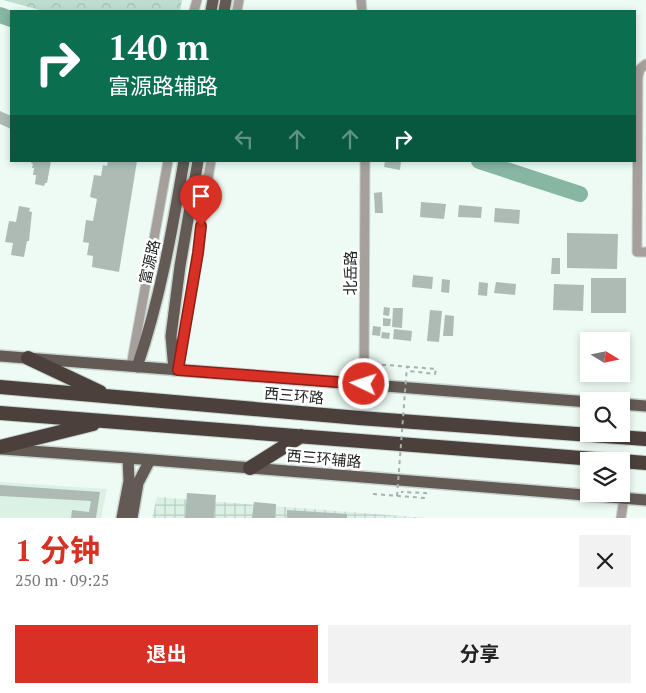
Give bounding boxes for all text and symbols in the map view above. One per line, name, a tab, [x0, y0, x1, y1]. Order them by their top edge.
text: 140 m	[108, 24, 209, 70]
icon: right	[25, 30, 90, 95]
text: 富源路辅路	[108, 71, 218, 100]
icon: left	[230, 125, 258, 153]
icon: ahead	[283, 125, 311, 153]
icon: ahead	[336, 125, 364, 153]
icon: right	[389, 125, 417, 153]
pin	[180, 175, 222, 226]
icon: arrive	[187, 182, 215, 210]
street label: 富源路	[134, 238, 164, 286]
street label: 北岳路	[340, 250, 360, 296]
north arrow	[580, 332, 630, 382]
map controls	[580, 332, 630, 502]
position arrow	[337, 357, 389, 409]
street label: 西三环路	[263, 382, 325, 408]
button: search	[580, 392, 630, 442]
street label: 西三环辅路	[286, 445, 362, 471]
button: layers	[580, 452, 630, 502]
text: 1 分钟	[15, 530, 100, 570]
button: close	[579, 535, 631, 587]
text: 250 m · 09:25	[15, 569, 109, 591]
button: 退出	[15, 625, 318, 683]
button: 分享	[328, 625, 631, 683]

